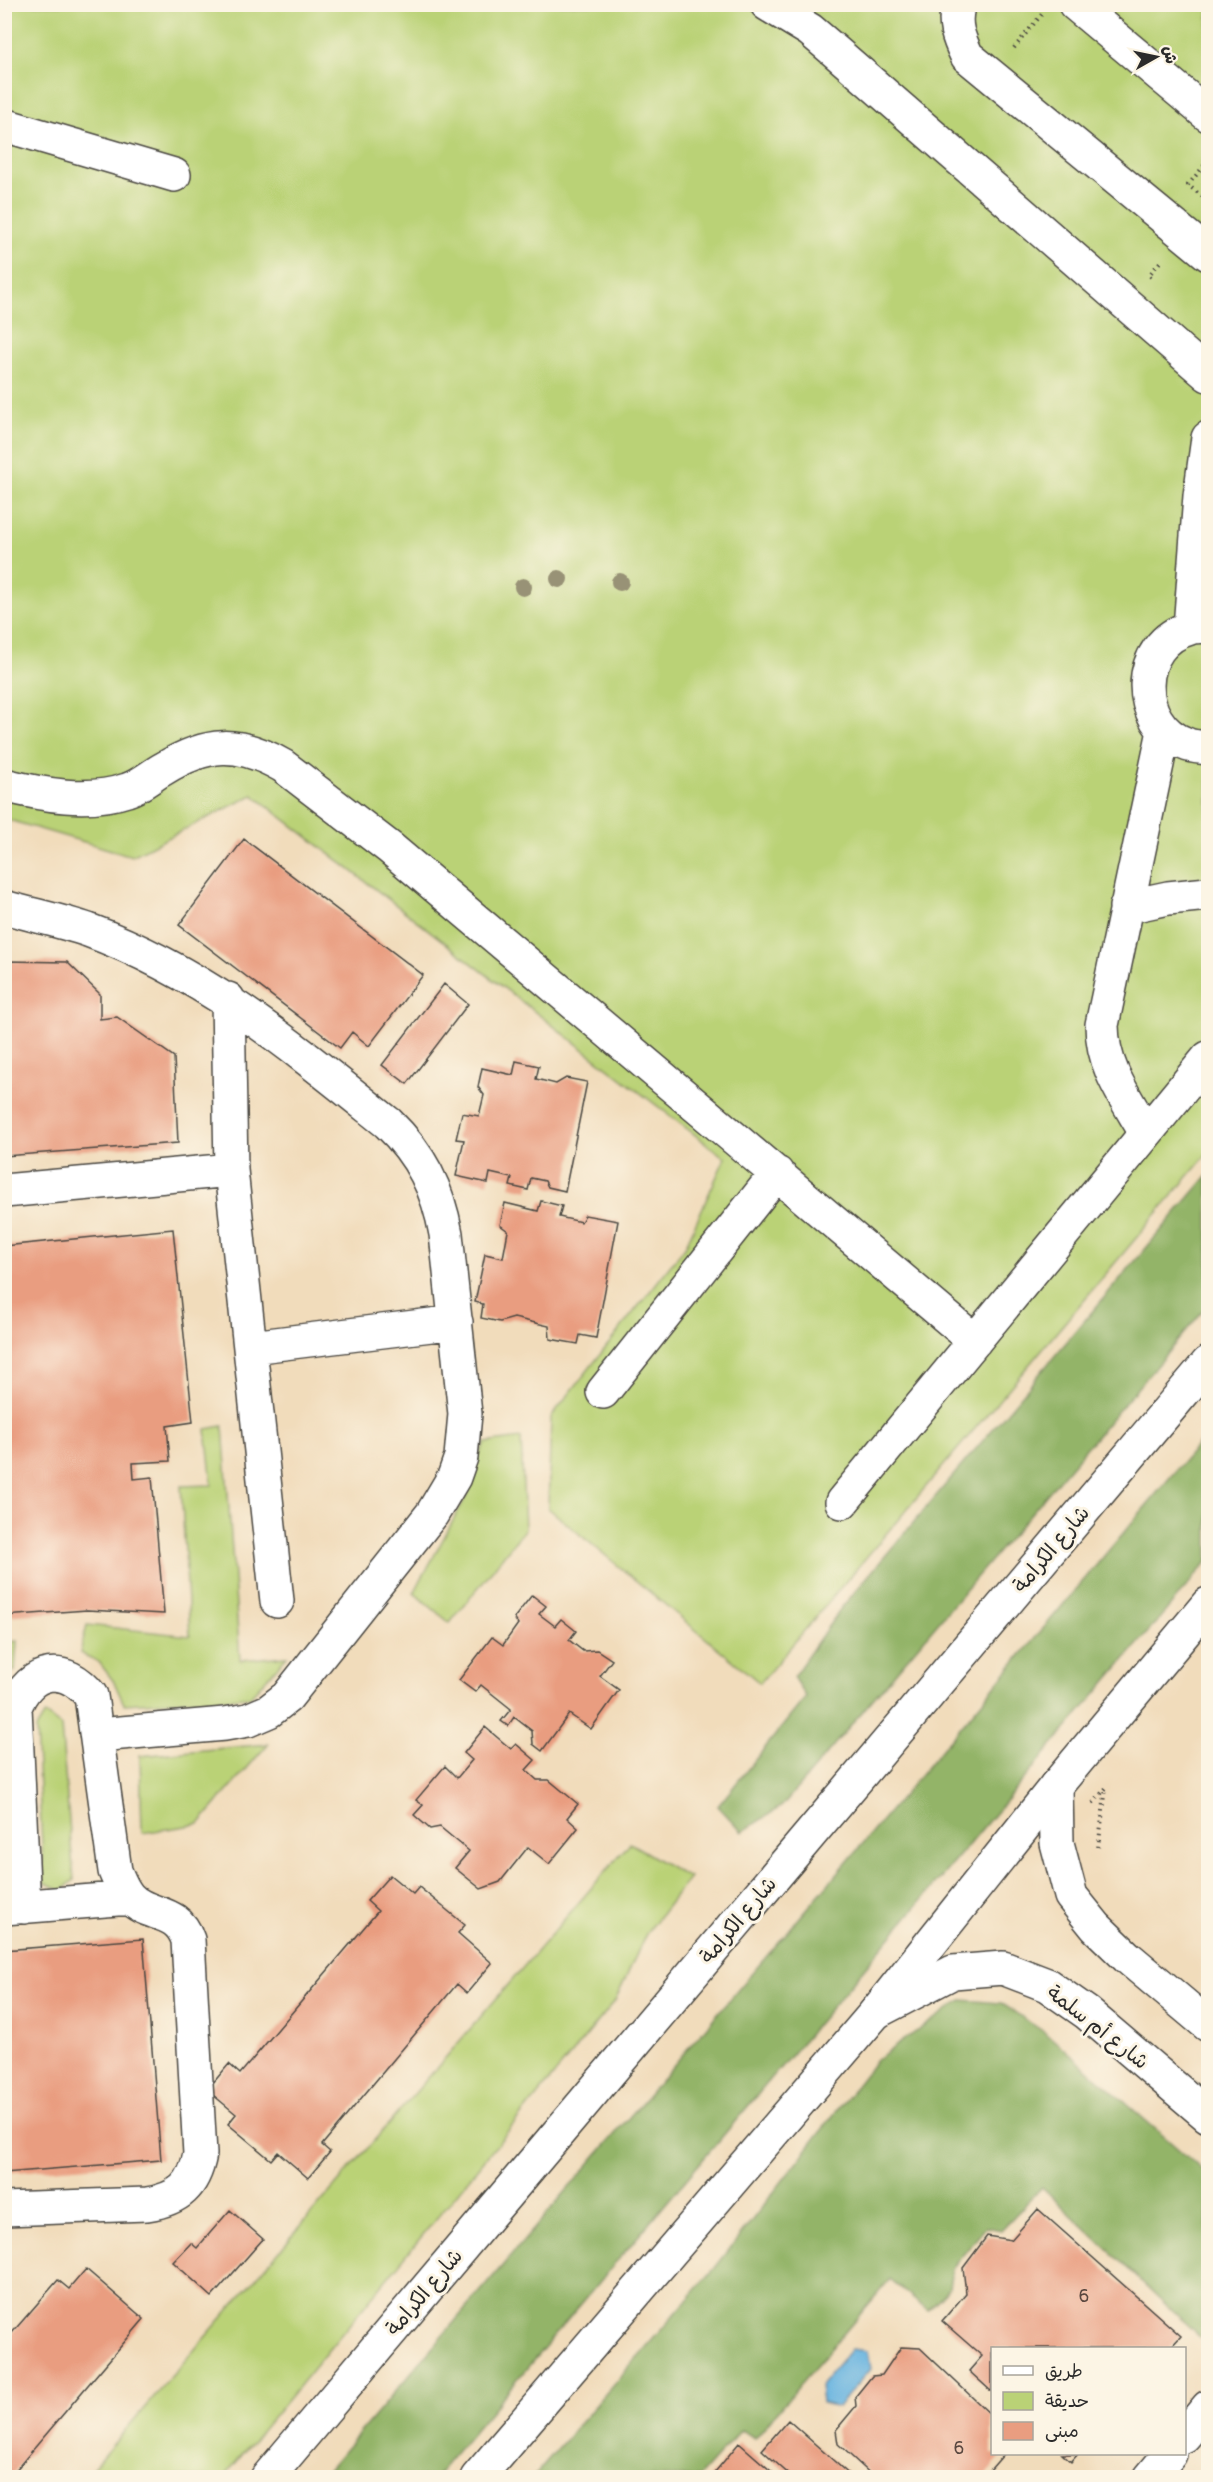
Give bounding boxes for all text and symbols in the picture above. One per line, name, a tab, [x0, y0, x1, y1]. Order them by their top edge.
north arrow	[1126, 27, 1186, 87]
text: ش	[1159, 45, 1181, 65]
street label: شارع الكرامة	[1007, 1500, 1096, 1599]
street label: شارع الكرامة	[694, 1871, 783, 1970]
street label: شارع أم سلمة	[1040, 1979, 1154, 2077]
street label: شارع الكرامة	[380, 2243, 469, 2342]
house number: 6	[1079, 2285, 1089, 2308]
legend	[991, 2347, 1186, 2455]
text: طريق	[1045, 2360, 1083, 2383]
text: حديقة	[1045, 2390, 1089, 2413]
text: مبنى	[1045, 2420, 1079, 2443]
house number: 6	[954, 2437, 964, 2460]

